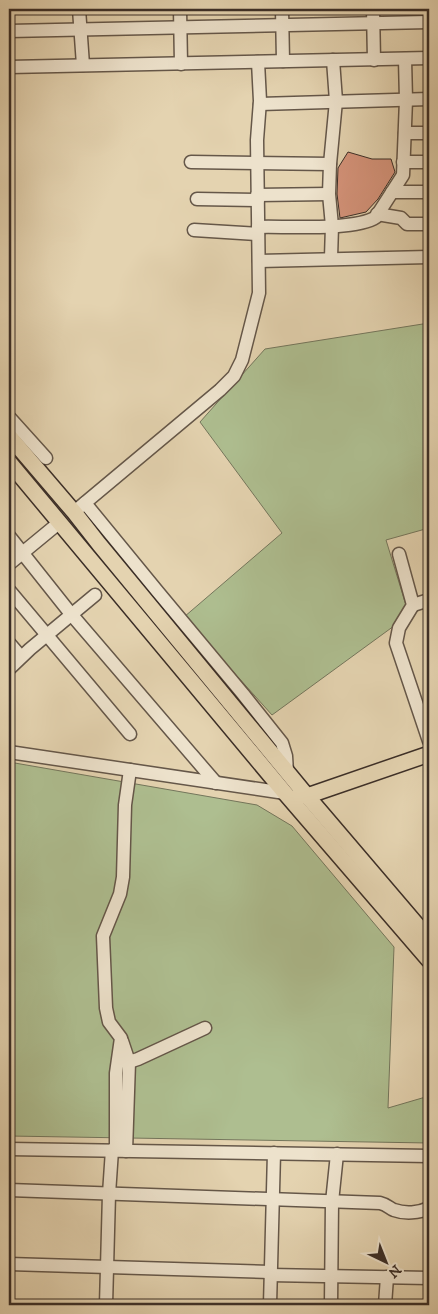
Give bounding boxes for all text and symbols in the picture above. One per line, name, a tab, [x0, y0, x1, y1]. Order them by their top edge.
north arrow	[360, 1236, 410, 1286]
text: N	[383, 1260, 405, 1282]

